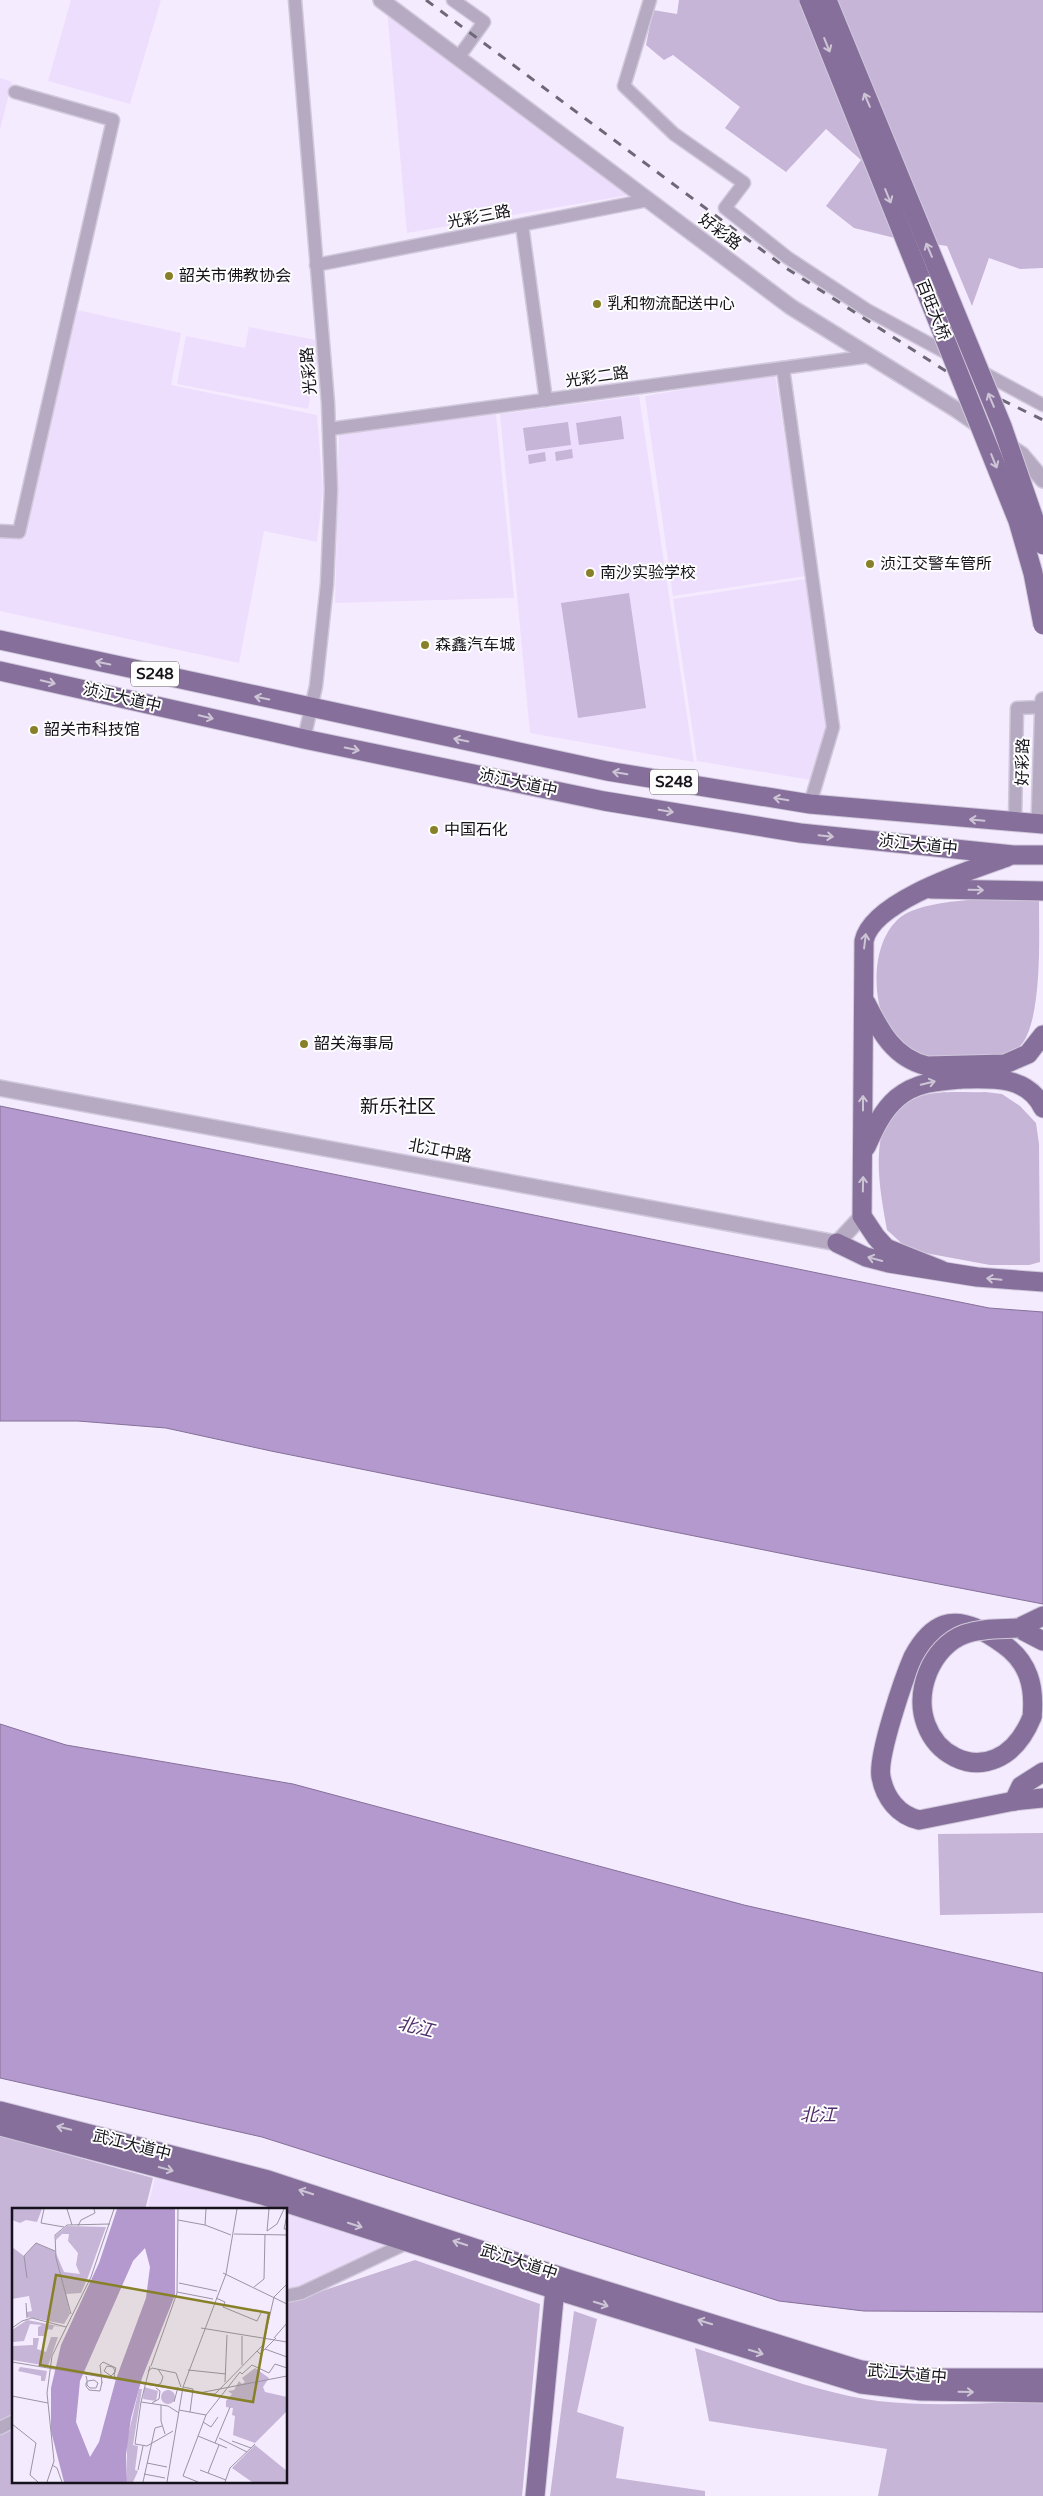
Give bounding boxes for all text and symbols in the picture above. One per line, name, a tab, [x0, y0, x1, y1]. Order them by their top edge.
one-way arrow	[823, 37, 833, 52]
one-way arrow	[861, 93, 871, 108]
one-way arrow	[883, 188, 893, 203]
street label: 光彩三路	[446, 201, 512, 233]
street label: 好彩路	[695, 210, 745, 254]
one-way arrow	[924, 243, 933, 258]
place label: 韶关市佛教协会	[179, 266, 291, 286]
marker: 韶关市佛教协会	[163, 270, 175, 282]
street label: 百旺大桥	[912, 277, 954, 343]
place label: 乳和物流配送中心	[607, 294, 735, 314]
marker: 乳和物流配送中心	[591, 298, 603, 310]
street label: 光彩路	[297, 346, 321, 396]
street label: 光彩二路	[564, 363, 630, 391]
one-way arrow	[986, 393, 996, 408]
one-way arrow	[989, 453, 999, 468]
place label: 浈江交警车管所	[880, 554, 992, 574]
marker: 浈江交警车管所	[864, 558, 876, 570]
place label: 南沙实验学校	[600, 563, 696, 583]
marker: 南沙实验学校	[584, 567, 596, 579]
place label: 森鑫汽车城	[435, 635, 515, 655]
marker: 森鑫汽车城	[419, 639, 431, 651]
one-way arrow	[96, 658, 112, 667]
road number: S248	[131, 662, 179, 686]
one-way arrow	[39, 678, 55, 687]
street label: 浈江大道中	[81, 679, 163, 717]
one-way arrow	[254, 693, 270, 702]
one-way arrow	[198, 713, 214, 722]
place label: 韶关市科技馆	[44, 720, 140, 740]
marker: 韶关市科技馆	[28, 724, 40, 736]
one-way arrow	[453, 735, 469, 745]
street label: 好彩路	[1013, 738, 1033, 786]
one-way arrow	[343, 745, 359, 754]
street label: 浈江大道中	[477, 765, 559, 801]
one-way arrow	[612, 768, 628, 778]
road number: S248	[650, 770, 698, 794]
one-way arrow	[773, 793, 789, 803]
one-way arrow	[657, 806, 673, 816]
one-way arrow	[969, 815, 985, 824]
place label: 中国石化	[444, 820, 508, 840]
marker: 中国石化	[428, 824, 440, 836]
one-way arrow	[818, 831, 834, 841]
street label: 浈江大道中	[877, 831, 959, 859]
one-way arrow	[967, 885, 983, 895]
one-way arrow	[860, 934, 870, 950]
place label: 韶关海事局	[314, 1034, 394, 1054]
marker: 韶关海事局	[298, 1038, 310, 1050]
one-way arrow	[919, 1078, 935, 1087]
district label: 新乐社区	[360, 1096, 436, 1118]
one-way arrow	[858, 1096, 868, 1112]
street label: 北江中路	[407, 1135, 473, 1167]
one-way arrow	[858, 1176, 868, 1192]
one-way arrow	[868, 1254, 884, 1264]
one-way arrow	[987, 1274, 1003, 1284]
water label: 北江	[396, 2012, 438, 2043]
water label: 北江	[800, 2104, 838, 2126]
one-way arrow	[57, 2123, 73, 2132]
street label: 武江大道中	[91, 2126, 173, 2164]
one-way arrow	[157, 2165, 173, 2175]
one-way arrow	[298, 2187, 314, 2197]
inset map	[12, 2208, 288, 2484]
one-way arrow	[347, 2221, 362, 2230]
one-way arrow	[453, 2238, 469, 2247]
street label: 武江大道中	[478, 2240, 560, 2284]
one-way arrow	[593, 2300, 608, 2309]
one-way arrow	[697, 2317, 713, 2326]
one-way arrow	[748, 2348, 764, 2358]
street label: 武江大道中	[866, 2361, 948, 2387]
one-way arrow	[958, 2387, 974, 2397]

